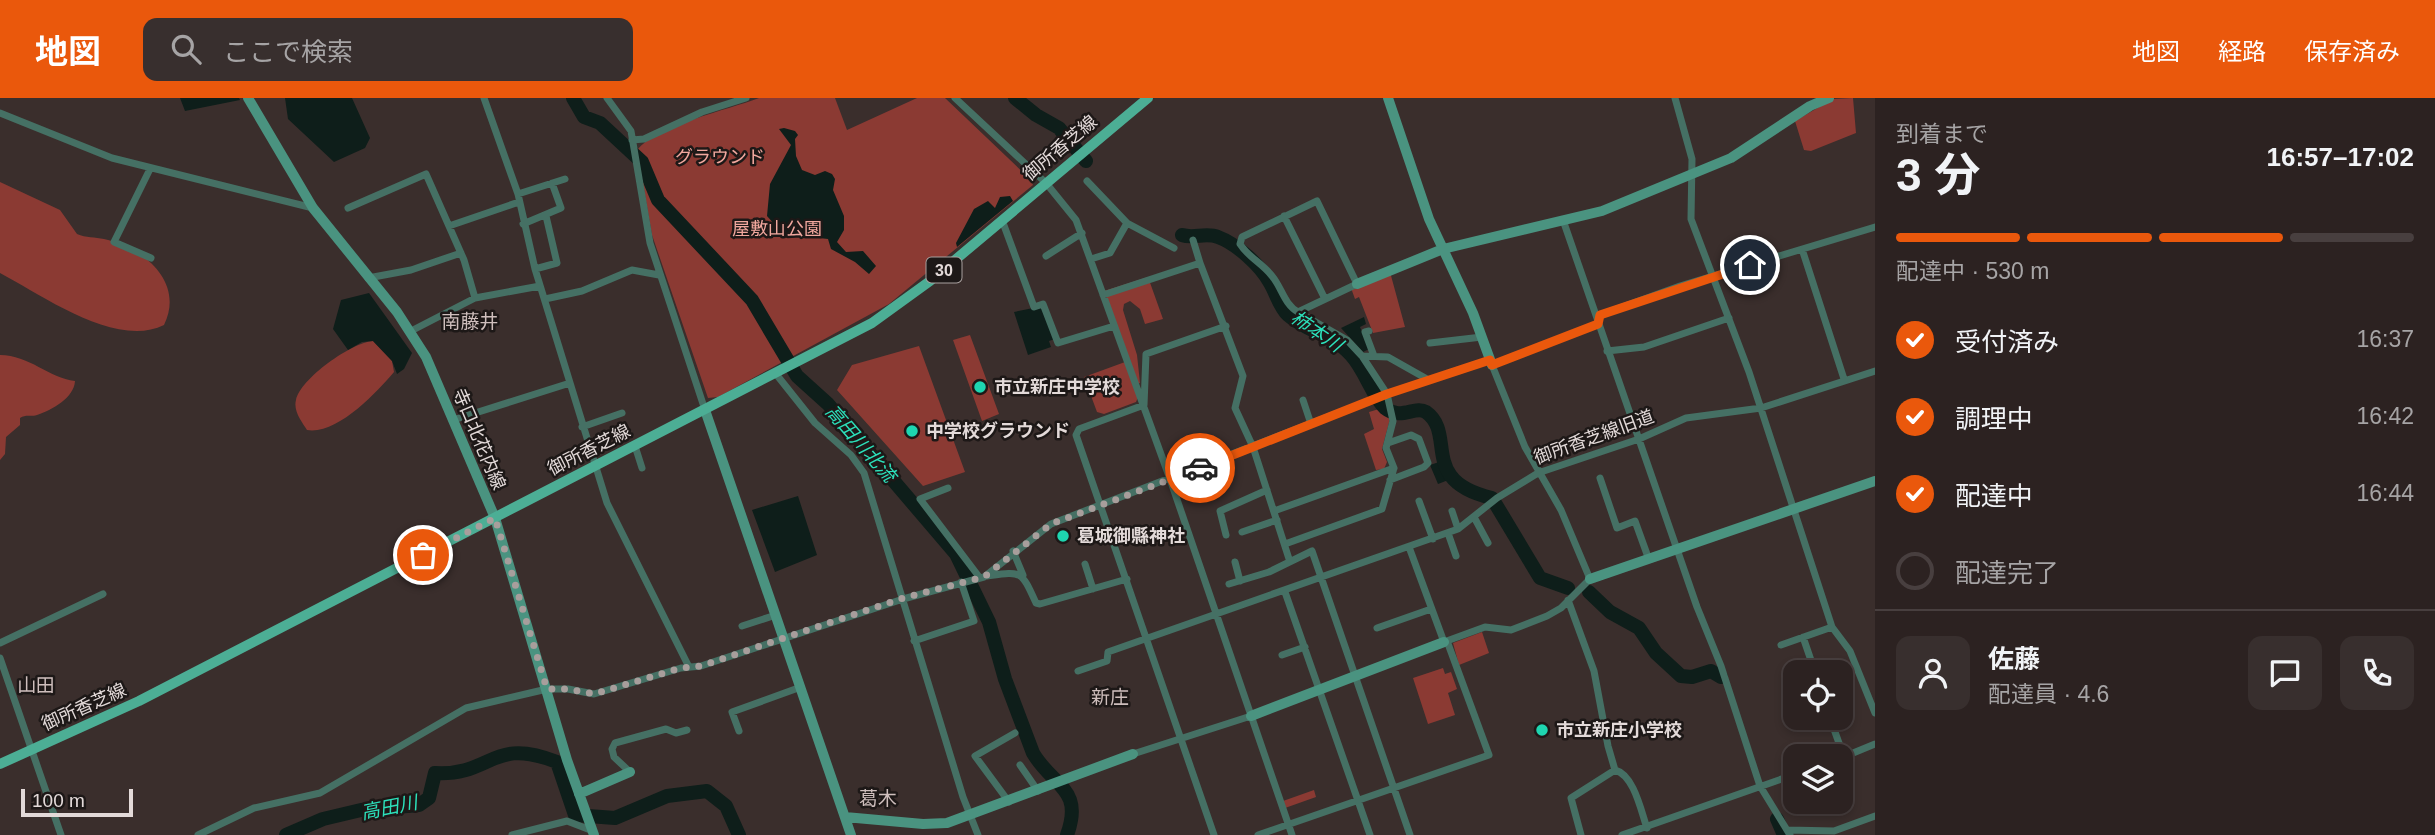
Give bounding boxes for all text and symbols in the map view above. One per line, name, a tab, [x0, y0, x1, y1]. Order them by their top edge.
search box	[143, 18, 633, 81]
icon: search	[167, 30, 205, 68]
text: 地図	[35, 33, 101, 70]
text: ここで検索	[223, 37, 353, 67]
text: 地図	[2132, 38, 2180, 65]
text: 経路	[2218, 38, 2266, 65]
text: 保存済み	[2304, 38, 2400, 65]
street label: 御所香芝線	[1019, 111, 1101, 185]
text: 到着まで	[1896, 121, 1988, 147]
text: 16:57–17:02	[2267, 142, 2414, 172]
park label: グラウンド	[675, 147, 765, 167]
text: 3 分	[1896, 149, 1980, 201]
park label: 屋敷山公園	[732, 219, 822, 239]
pin	[1720, 235, 1780, 295]
icon: home	[1731, 246, 1769, 284]
road number: 30	[926, 258, 962, 282]
text: 配達中 · 530 m	[1896, 258, 2049, 284]
water label: 柿本川	[1287, 307, 1348, 357]
district label: 南藤井	[441, 311, 499, 332]
icon: check	[1896, 321, 1934, 359]
text: 16:37	[2356, 326, 2414, 352]
text: 受付済み	[1955, 327, 2059, 357]
place label: 市立新庄中学校	[994, 377, 1120, 397]
marker: 市立新庄中学校	[972, 379, 988, 395]
street label: 寺口北花内線	[449, 385, 509, 493]
icon: check	[1896, 398, 1934, 436]
water label: 高田川北流	[822, 401, 902, 488]
text: 16:42	[2356, 403, 2414, 429]
text: 調理中	[1955, 404, 2033, 434]
street label: 御所香芝線旧道	[1531, 406, 1657, 468]
street label: 御所香芝線	[544, 421, 634, 479]
place label: 中学校グラウンド	[926, 421, 1070, 441]
marker: 中学校グラウンド	[904, 423, 920, 439]
courier	[1165, 433, 1235, 503]
icon: car	[1181, 449, 1219, 487]
icon: check	[1896, 475, 1934, 513]
text: 16:44	[2356, 480, 2414, 506]
text: 配達中	[1955, 481, 2033, 511]
pin	[393, 525, 453, 585]
place label: 葛城御縣神社	[1077, 526, 1185, 546]
marker: 葛城御縣神社	[1055, 528, 1071, 544]
icon: bag	[404, 536, 442, 574]
text: 配達完了	[1955, 558, 2059, 588]
button: person	[1896, 636, 1970, 710]
button: chat	[2248, 636, 2322, 710]
button: phone	[2340, 636, 2414, 710]
text: 佐藤	[1988, 644, 2040, 674]
map controls	[1783, 660, 1853, 814]
button: locate	[1783, 660, 1853, 730]
district label: 山田	[17, 675, 55, 696]
street label: 御所香芝線	[39, 680, 129, 734]
text: 配達員 · 4.6	[1988, 681, 2109, 707]
district label: 新庄	[1091, 687, 1129, 708]
place label: 市立新庄小学校	[1556, 720, 1682, 740]
marker: 市立新庄小学校	[1534, 722, 1550, 738]
button: layers	[1783, 744, 1853, 814]
scale bar	[21, 786, 133, 818]
district label: 葛木	[859, 788, 897, 809]
text: 100 m	[32, 790, 85, 811]
water label: 高田川	[359, 791, 421, 823]

